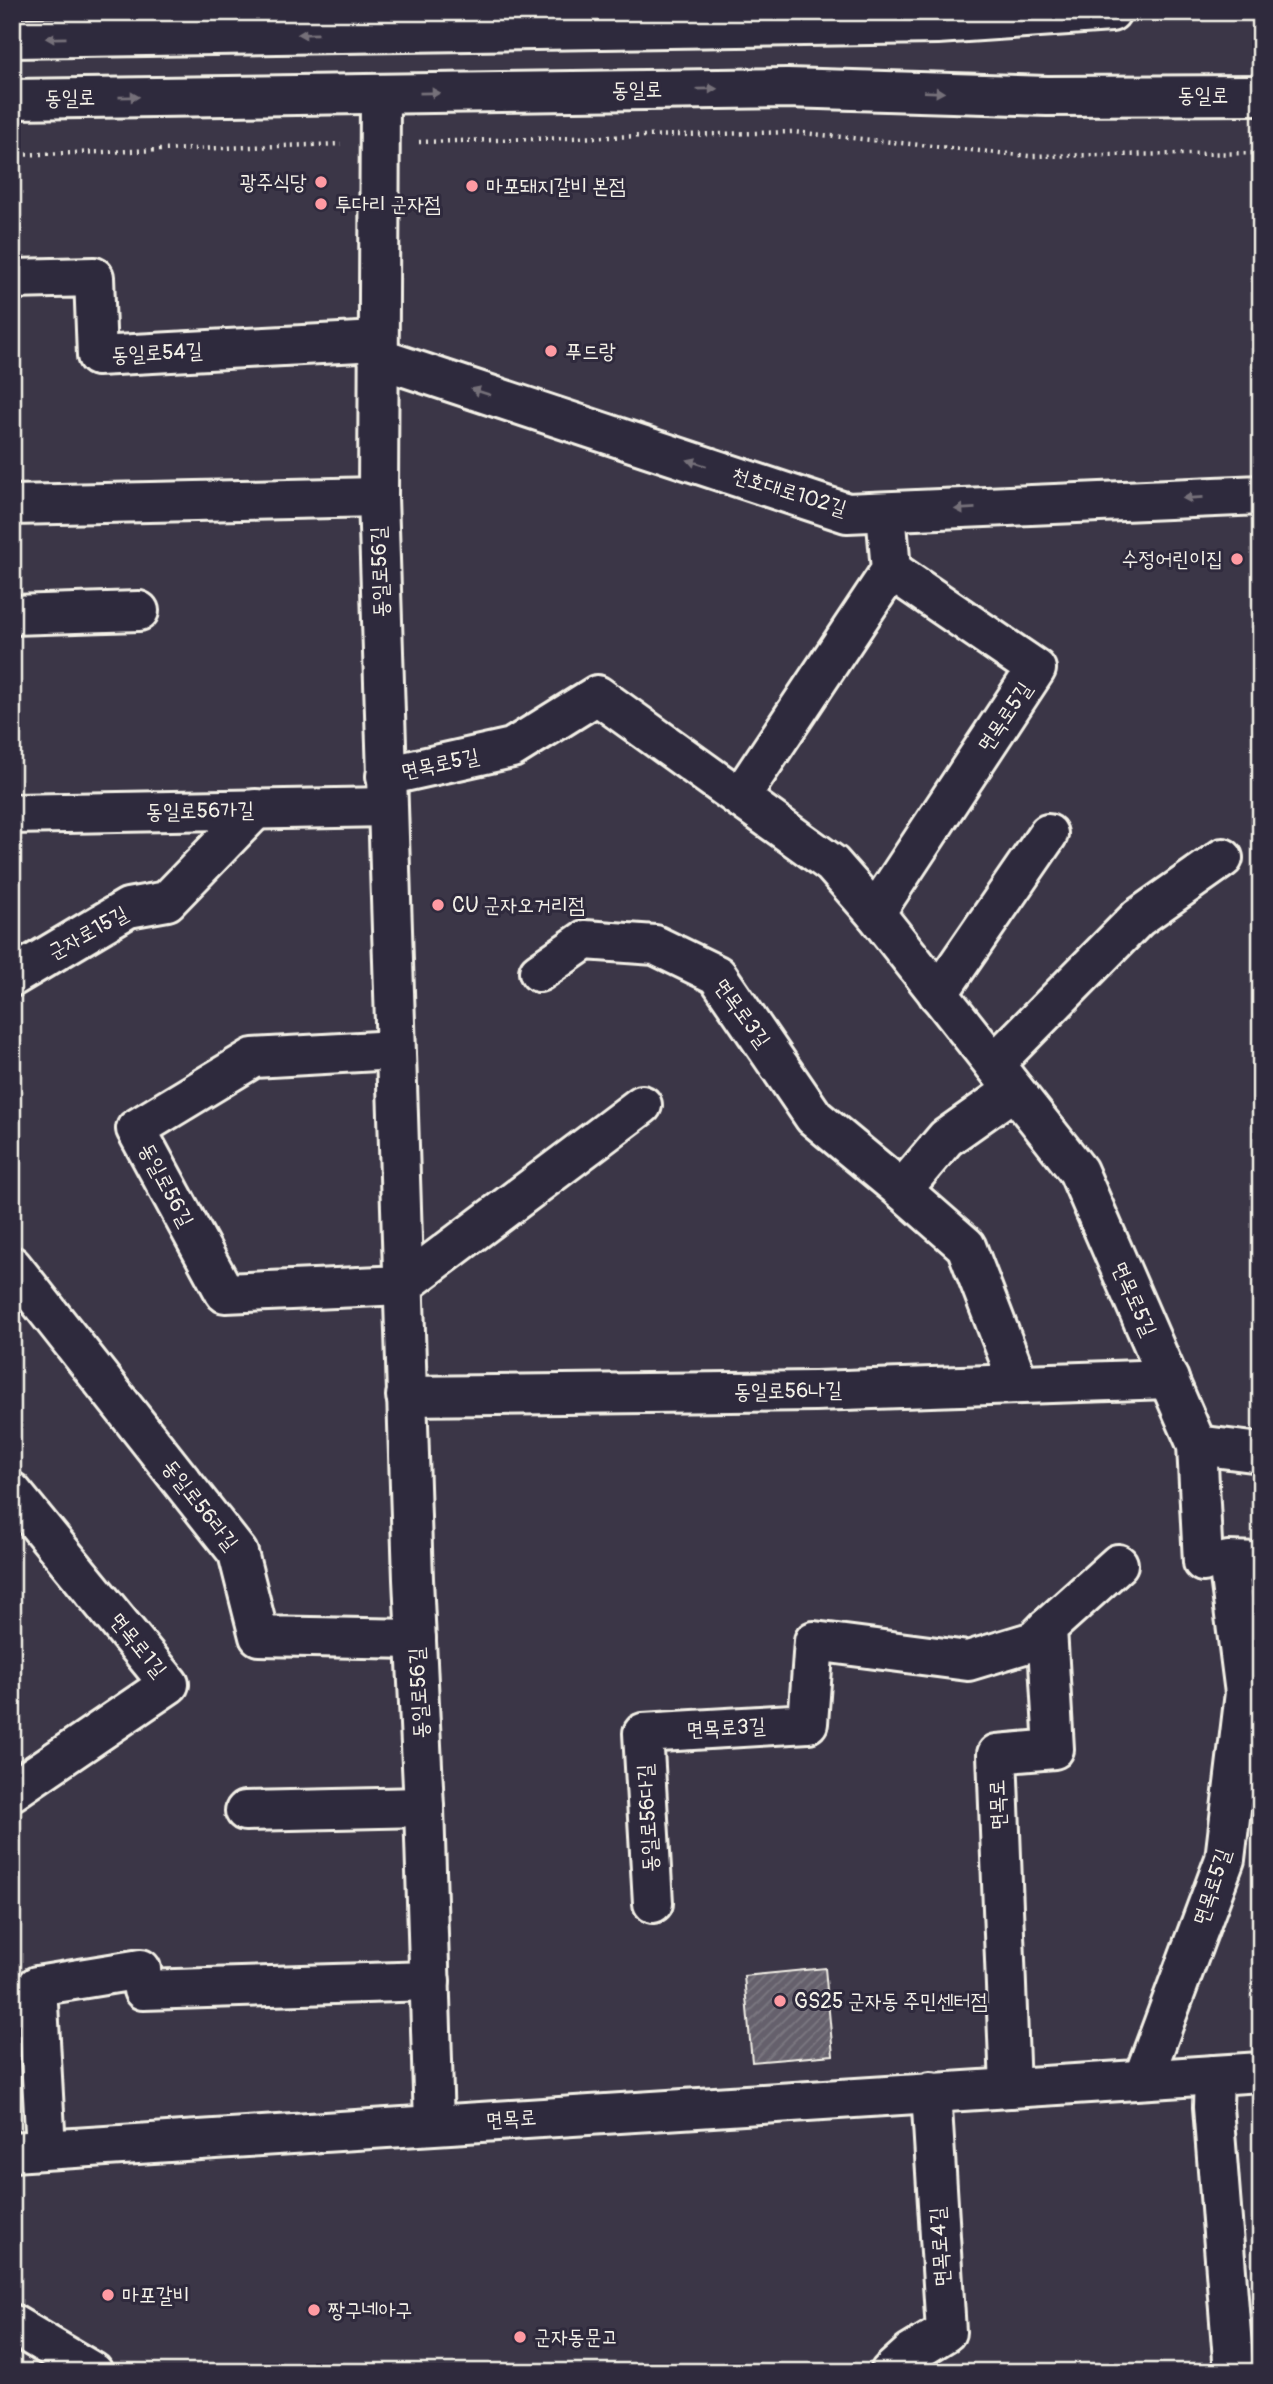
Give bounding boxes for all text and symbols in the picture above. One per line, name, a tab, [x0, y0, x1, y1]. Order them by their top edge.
one-way arrow	[297, 28, 319, 40]
one-way arrow	[45, 32, 67, 43]
street label: 동일로	[611, 76, 663, 104]
street label: 동일로	[1178, 82, 1228, 109]
one-way arrow	[696, 83, 718, 95]
street label: 동일로	[44, 84, 96, 112]
one-way arrow	[420, 87, 442, 99]
one-way arrow	[924, 87, 946, 98]
one-way arrow	[119, 92, 141, 103]
place label: 광주식당	[239, 169, 307, 196]
place label: 마포돼지갈비 본점	[486, 173, 626, 200]
marker: 광주식당	[313, 174, 329, 190]
marker: 마포돼지갈비 본점	[464, 178, 480, 194]
place label: 투다리 군자점	[335, 191, 441, 218]
marker: 투다리 군자점	[313, 196, 329, 212]
street label: 동일로54길	[111, 337, 203, 369]
place label: 푸드랑	[565, 338, 616, 365]
marker: 푸드랑	[543, 343, 559, 359]
one-way arrow	[470, 386, 491, 397]
one-way arrow	[686, 457, 707, 468]
street label: 천호대로102길	[728, 462, 850, 522]
one-way arrow	[1181, 493, 1203, 504]
one-way arrow	[954, 503, 976, 514]
street label: 동일로56길	[365, 526, 395, 618]
place label: 수정어린이집	[1122, 546, 1223, 573]
marker: 수정어린이집	[1229, 551, 1245, 567]
street label: 면목로5길	[972, 677, 1038, 757]
street label: 면목로5길	[399, 743, 482, 785]
street label: 동일로56가길	[146, 797, 254, 825]
place label: CU 군자오거리점	[452, 892, 585, 919]
marker: CU 군자오거리점	[430, 897, 446, 913]
street label: 군자로15길	[43, 900, 133, 966]
street label: 면목로3길	[708, 973, 776, 1053]
street label: 동일로56길	[133, 1138, 199, 1232]
street label: 면목로5길	[1106, 1257, 1162, 1341]
street label: 동일로56나길	[734, 1377, 842, 1405]
street label: 동일로56라길	[156, 1454, 244, 1556]
street label: 면목로1길	[104, 1607, 172, 1683]
street label: 동일로56길	[403, 1647, 435, 1739]
street label: 면목로3길	[686, 1712, 766, 1744]
street label: 동일로56다길	[632, 1763, 664, 1873]
street label: 면목로	[984, 1779, 1012, 1831]
street label: 면목로5길	[1187, 1845, 1237, 1929]
place label: GS25 군자동 주민센터점	[794, 1988, 988, 2015]
marker: GS25 군자동 주민센터점	[772, 1993, 788, 2009]
street label: 면목로	[485, 2104, 537, 2134]
street label: 면목로4길	[924, 2206, 956, 2288]
place label: 마포갈비	[122, 2282, 190, 2309]
marker: 마포갈비	[100, 2287, 116, 2303]
place label: 짱구네아구	[328, 2297, 413, 2324]
marker: 짱구네아구	[306, 2302, 322, 2318]
place label: 군자동문고	[534, 2324, 619, 2351]
marker: 군자동문고	[512, 2329, 528, 2345]

